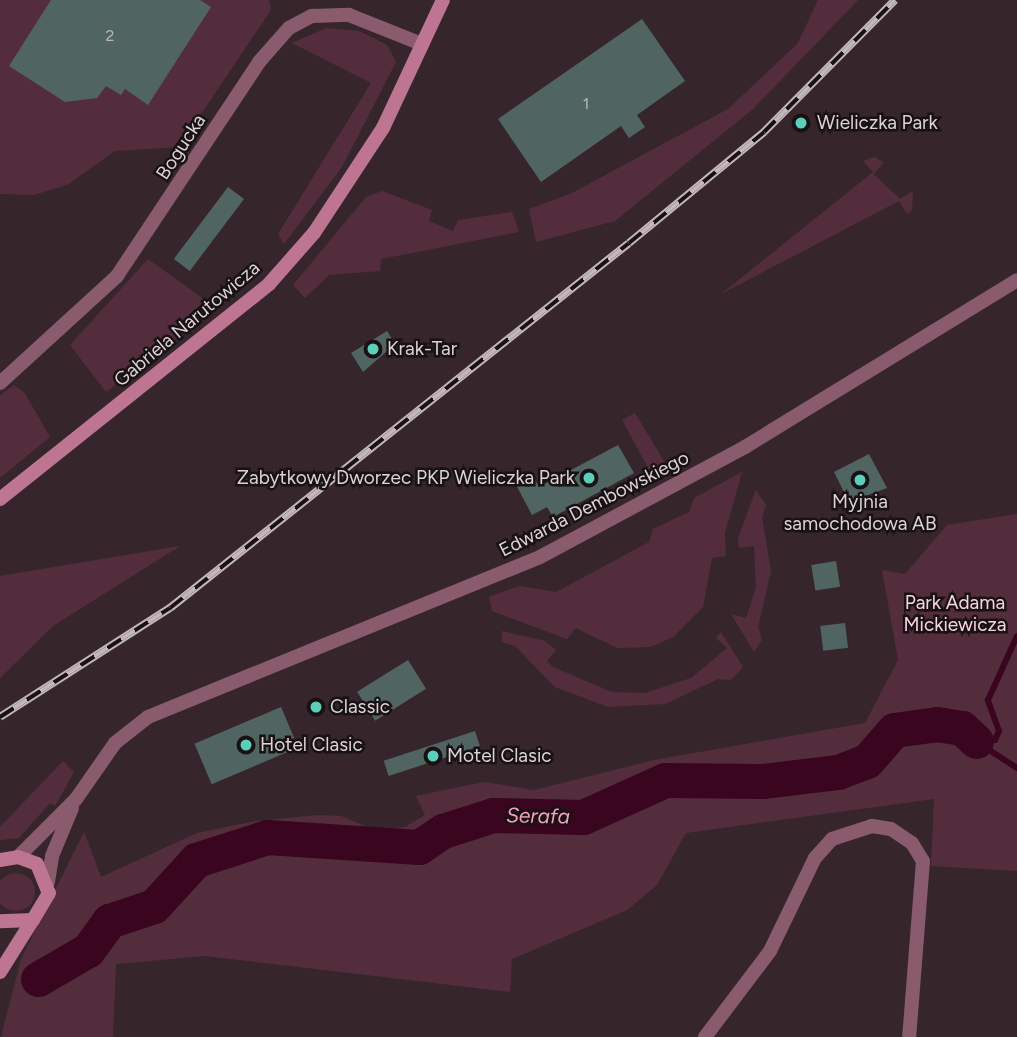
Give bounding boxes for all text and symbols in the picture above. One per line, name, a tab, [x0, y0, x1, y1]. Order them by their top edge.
house number: 2	[106, 26, 114, 46]
house number: 1	[583, 94, 589, 114]
street label: Bogucka	[151, 110, 211, 184]
place label: Wieliczka Park	[817, 112, 938, 134]
marker: Wieliczka Park	[791, 113, 811, 133]
street label: Gabriela Narutowicza	[110, 256, 264, 392]
place label: Krak-Tar	[387, 338, 457, 360]
marker: Krak-Tar	[365, 341, 381, 357]
street label: Edwarda Dembowskiego	[495, 446, 693, 562]
place label: Zabytkowy Dworzec PKP Wieliczka Park	[237, 467, 575, 489]
marker: Zabytkowy Dworzec PKP Wieliczka Park	[581, 470, 597, 486]
marker: Myjnia samochodowa AB	[852, 472, 868, 488]
place label: Myjnia samochodowa AB	[783, 491, 937, 535]
park label: Park Adama Mickiewicza	[903, 592, 1007, 636]
place label: Classic	[330, 696, 390, 718]
marker: Classic	[308, 699, 324, 715]
place label: Hotel Clasic	[260, 734, 363, 756]
marker: Hotel Clasic	[238, 737, 254, 753]
place label: Motel Clasic	[447, 745, 552, 767]
marker: Motel Clasic	[425, 748, 441, 764]
water label: Serafa	[506, 803, 570, 829]

